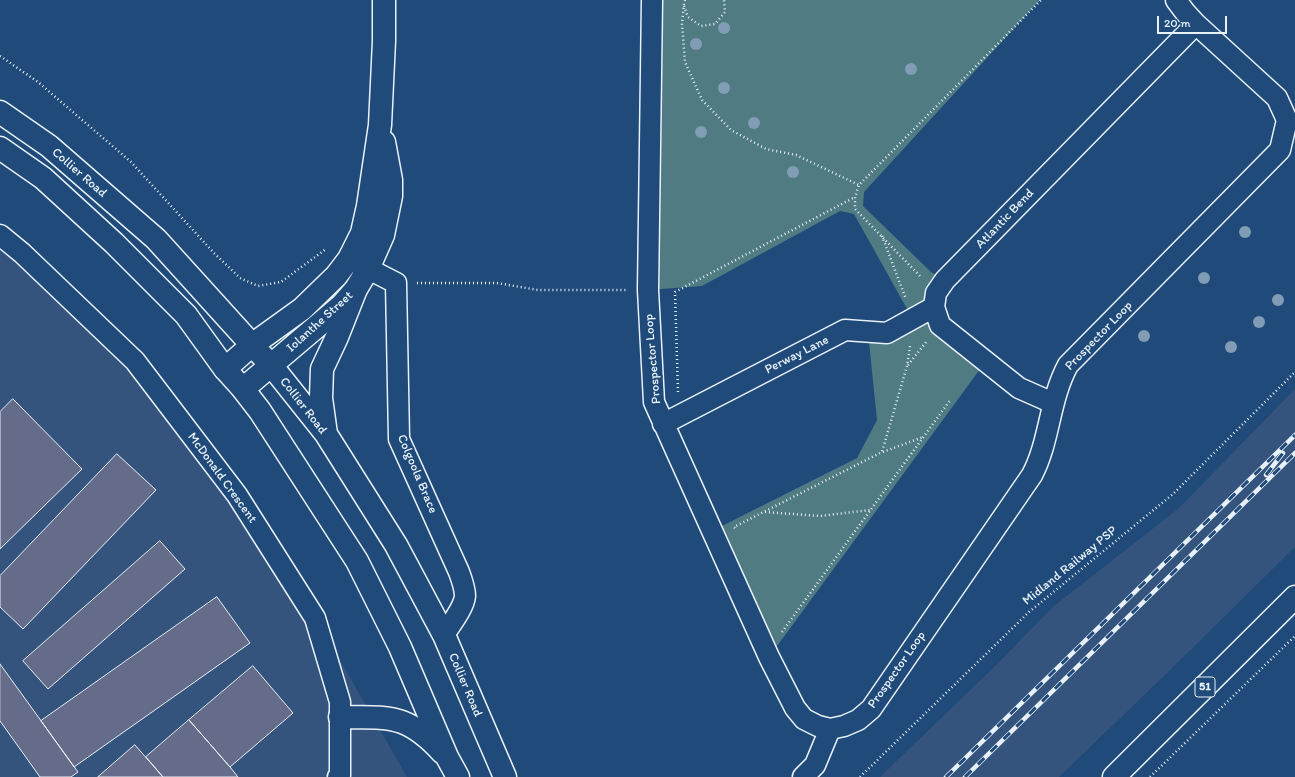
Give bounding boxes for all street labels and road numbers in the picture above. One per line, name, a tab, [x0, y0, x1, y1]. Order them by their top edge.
street label: Collier Road	[48, 145, 110, 201]
street label: Atlantic Bend	[973, 186, 1037, 252]
street label: Iolanthe Street	[284, 288, 356, 356]
street label: Prospector Loop	[1062, 298, 1136, 374]
street label: Prospector Loop	[641, 313, 665, 405]
street label: Perway Lane	[762, 332, 832, 378]
street label: Collier Road	[276, 374, 330, 438]
street label: McDonald Crescent	[184, 430, 260, 526]
street label: Colgoola Brace	[393, 432, 441, 516]
street label: Midland Railway PSP	[1020, 523, 1120, 609]
street label: Prospector Loop	[865, 628, 929, 712]
street label: Collier Road	[445, 651, 485, 719]
road number: 51	[1195, 677, 1215, 697]

